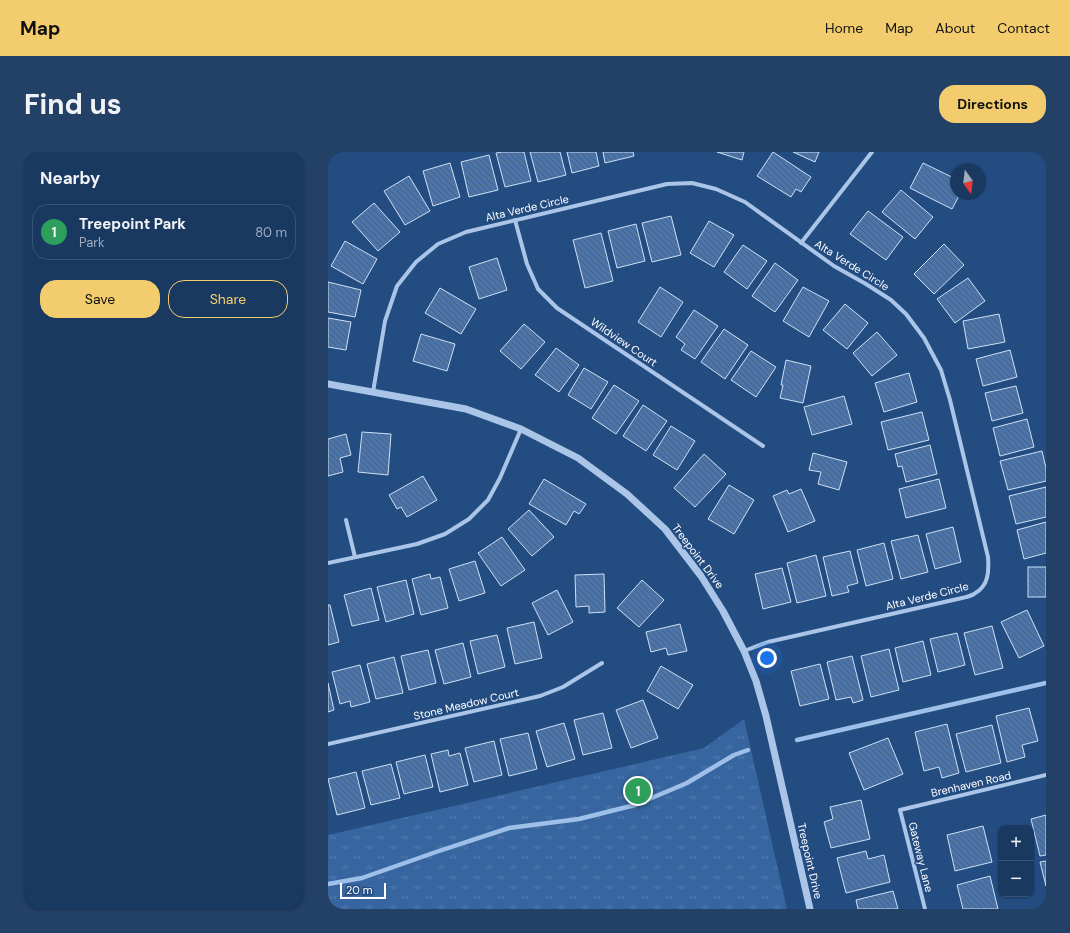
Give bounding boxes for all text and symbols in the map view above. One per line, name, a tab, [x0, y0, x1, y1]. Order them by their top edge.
text: Map	[20, 16, 60, 41]
text: Home	[825, 19, 863, 37]
text: Map	[885, 19, 913, 37]
text: About	[935, 19, 975, 37]
text: Contact	[997, 19, 1050, 37]
button: Directions	[939, 85, 1046, 123]
text: Find us	[24, 86, 122, 123]
north arrow	[950, 164, 986, 200]
text: Nearby	[40, 167, 100, 189]
street label: Alta Verde Circle	[484, 192, 570, 224]
text: Treepoint Park	[79, 214, 186, 234]
text: 1	[52, 224, 56, 241]
text: 80 m	[255, 224, 287, 241]
text: Park	[79, 234, 105, 251]
street label: Alta Verde Circle	[812, 236, 892, 294]
button: Save	[40, 280, 160, 318]
button: Share	[168, 280, 288, 318]
street label: Wildview Court	[588, 315, 660, 369]
street label: Treepoint Drive	[669, 521, 727, 591]
street label: Alta Verde Circle	[884, 579, 970, 613]
your location	[757, 648, 777, 668]
street label: Stone Meadow Court	[412, 685, 520, 723]
street label: Brenhaven Road	[930, 768, 1013, 800]
pin: 1	[625, 776, 651, 806]
street label: Gateway Lane	[906, 820, 936, 894]
street label: Treepoint Drive	[794, 822, 826, 900]
map controls	[998, 825, 1034, 897]
button: +	[998, 825, 1034, 861]
button: −	[998, 861, 1034, 897]
scale bar	[340, 881, 386, 900]
text: 20 m	[346, 883, 372, 897]

